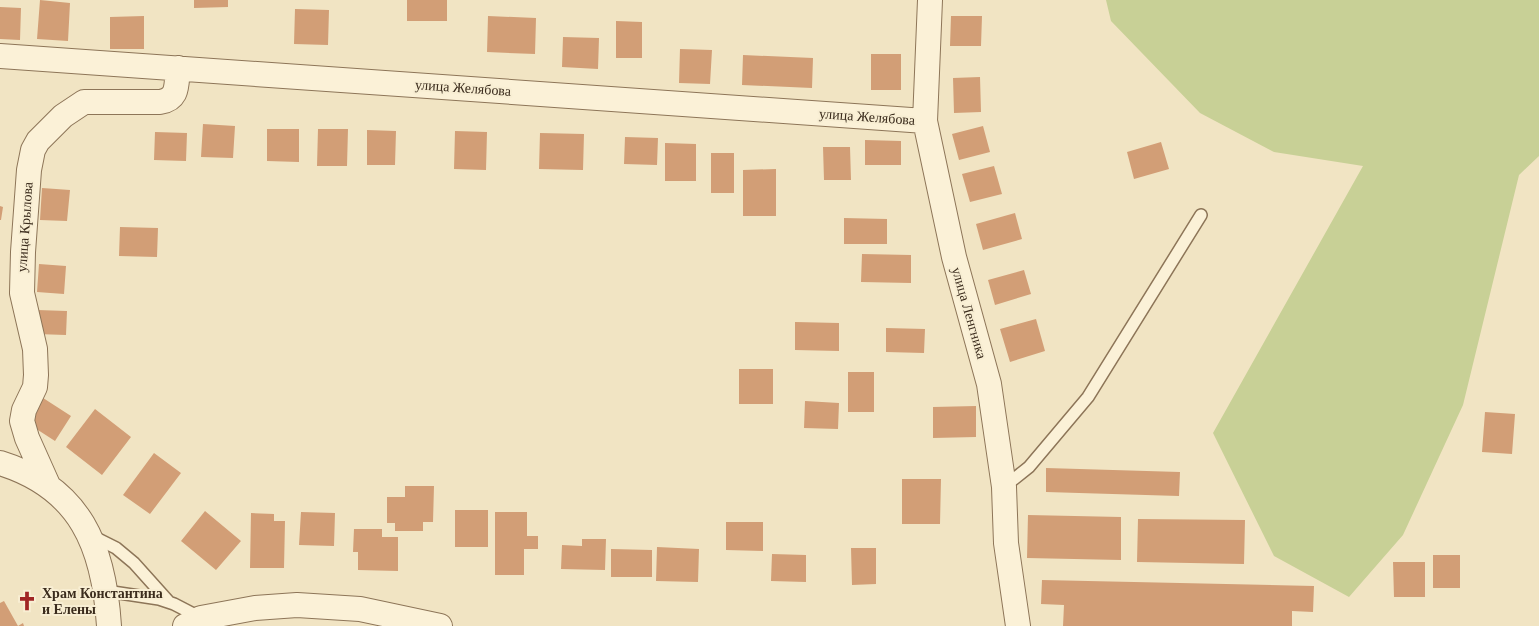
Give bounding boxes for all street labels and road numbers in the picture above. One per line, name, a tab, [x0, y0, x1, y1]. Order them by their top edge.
street label: улица Желябова	[414, 77, 512, 99]
street label: улица Желябова	[818, 106, 916, 128]
street label: улица Крылова	[14, 181, 36, 273]
street label: улица Ленгника	[949, 265, 989, 361]

